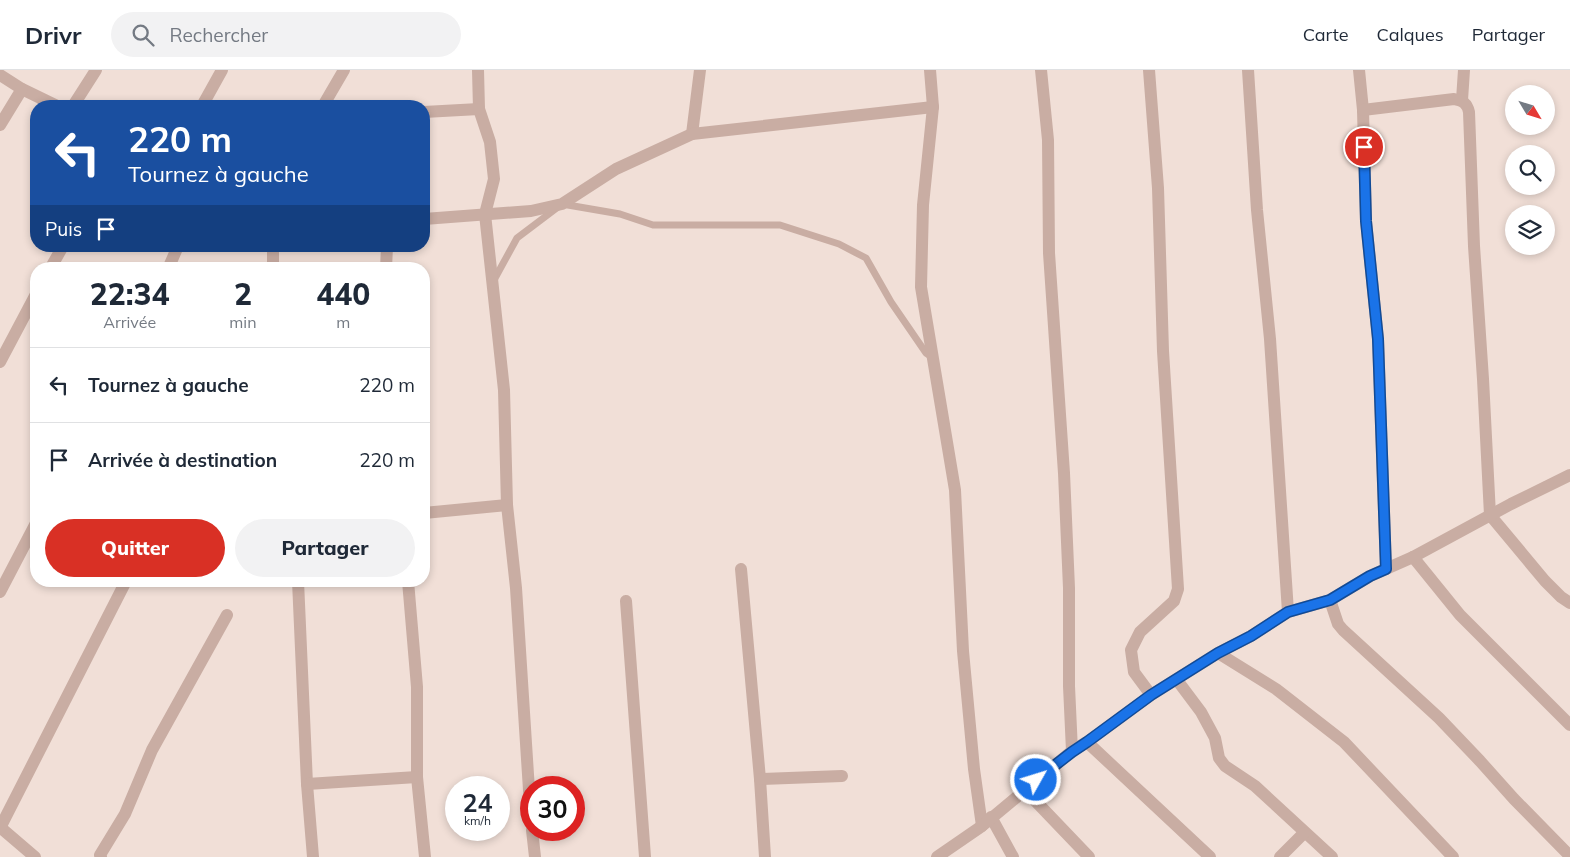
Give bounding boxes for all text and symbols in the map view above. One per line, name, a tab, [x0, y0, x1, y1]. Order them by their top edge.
search box	[111, 12, 461, 57]
text: Drivr	[25, 20, 81, 50]
icon: search	[129, 21, 157, 49]
text: Rechercher	[169, 23, 268, 47]
text: Carte	[1303, 23, 1349, 46]
text: Calques	[1377, 23, 1444, 46]
text: Partager	[1472, 23, 1545, 46]
north arrow	[1505, 85, 1555, 135]
map controls	[1505, 85, 1555, 255]
text: 220 m	[128, 117, 232, 161]
icon: left	[45, 120, 110, 185]
pin	[1343, 126, 1385, 168]
icon: arrive	[1350, 133, 1378, 161]
button: search	[1505, 145, 1555, 195]
text: Tournez à gauche	[128, 160, 309, 188]
button: layers	[1505, 205, 1555, 255]
icon: arrive	[92, 215, 120, 243]
text: Puis	[45, 217, 82, 241]
text: 22:34	[90, 275, 170, 313]
text: 2	[234, 275, 252, 313]
text: 440	[316, 275, 370, 313]
text: Arrivée	[103, 312, 156, 332]
text: min	[229, 312, 257, 332]
text: m	[336, 312, 350, 332]
icon: left	[45, 371, 73, 399]
text: Tournez à gauche	[88, 373, 249, 397]
text: 220 m	[359, 373, 415, 397]
icon: arrive	[45, 446, 73, 474]
text: Arrivée à destination	[88, 448, 277, 472]
text: 220 m	[359, 448, 415, 472]
button: Quitter	[45, 519, 225, 577]
button: Partager	[235, 519, 415, 577]
position arrow	[1009, 753, 1061, 805]
speed limit sign: 30	[520, 776, 585, 841]
text: 24	[462, 787, 493, 818]
text: km/h	[464, 813, 491, 828]

